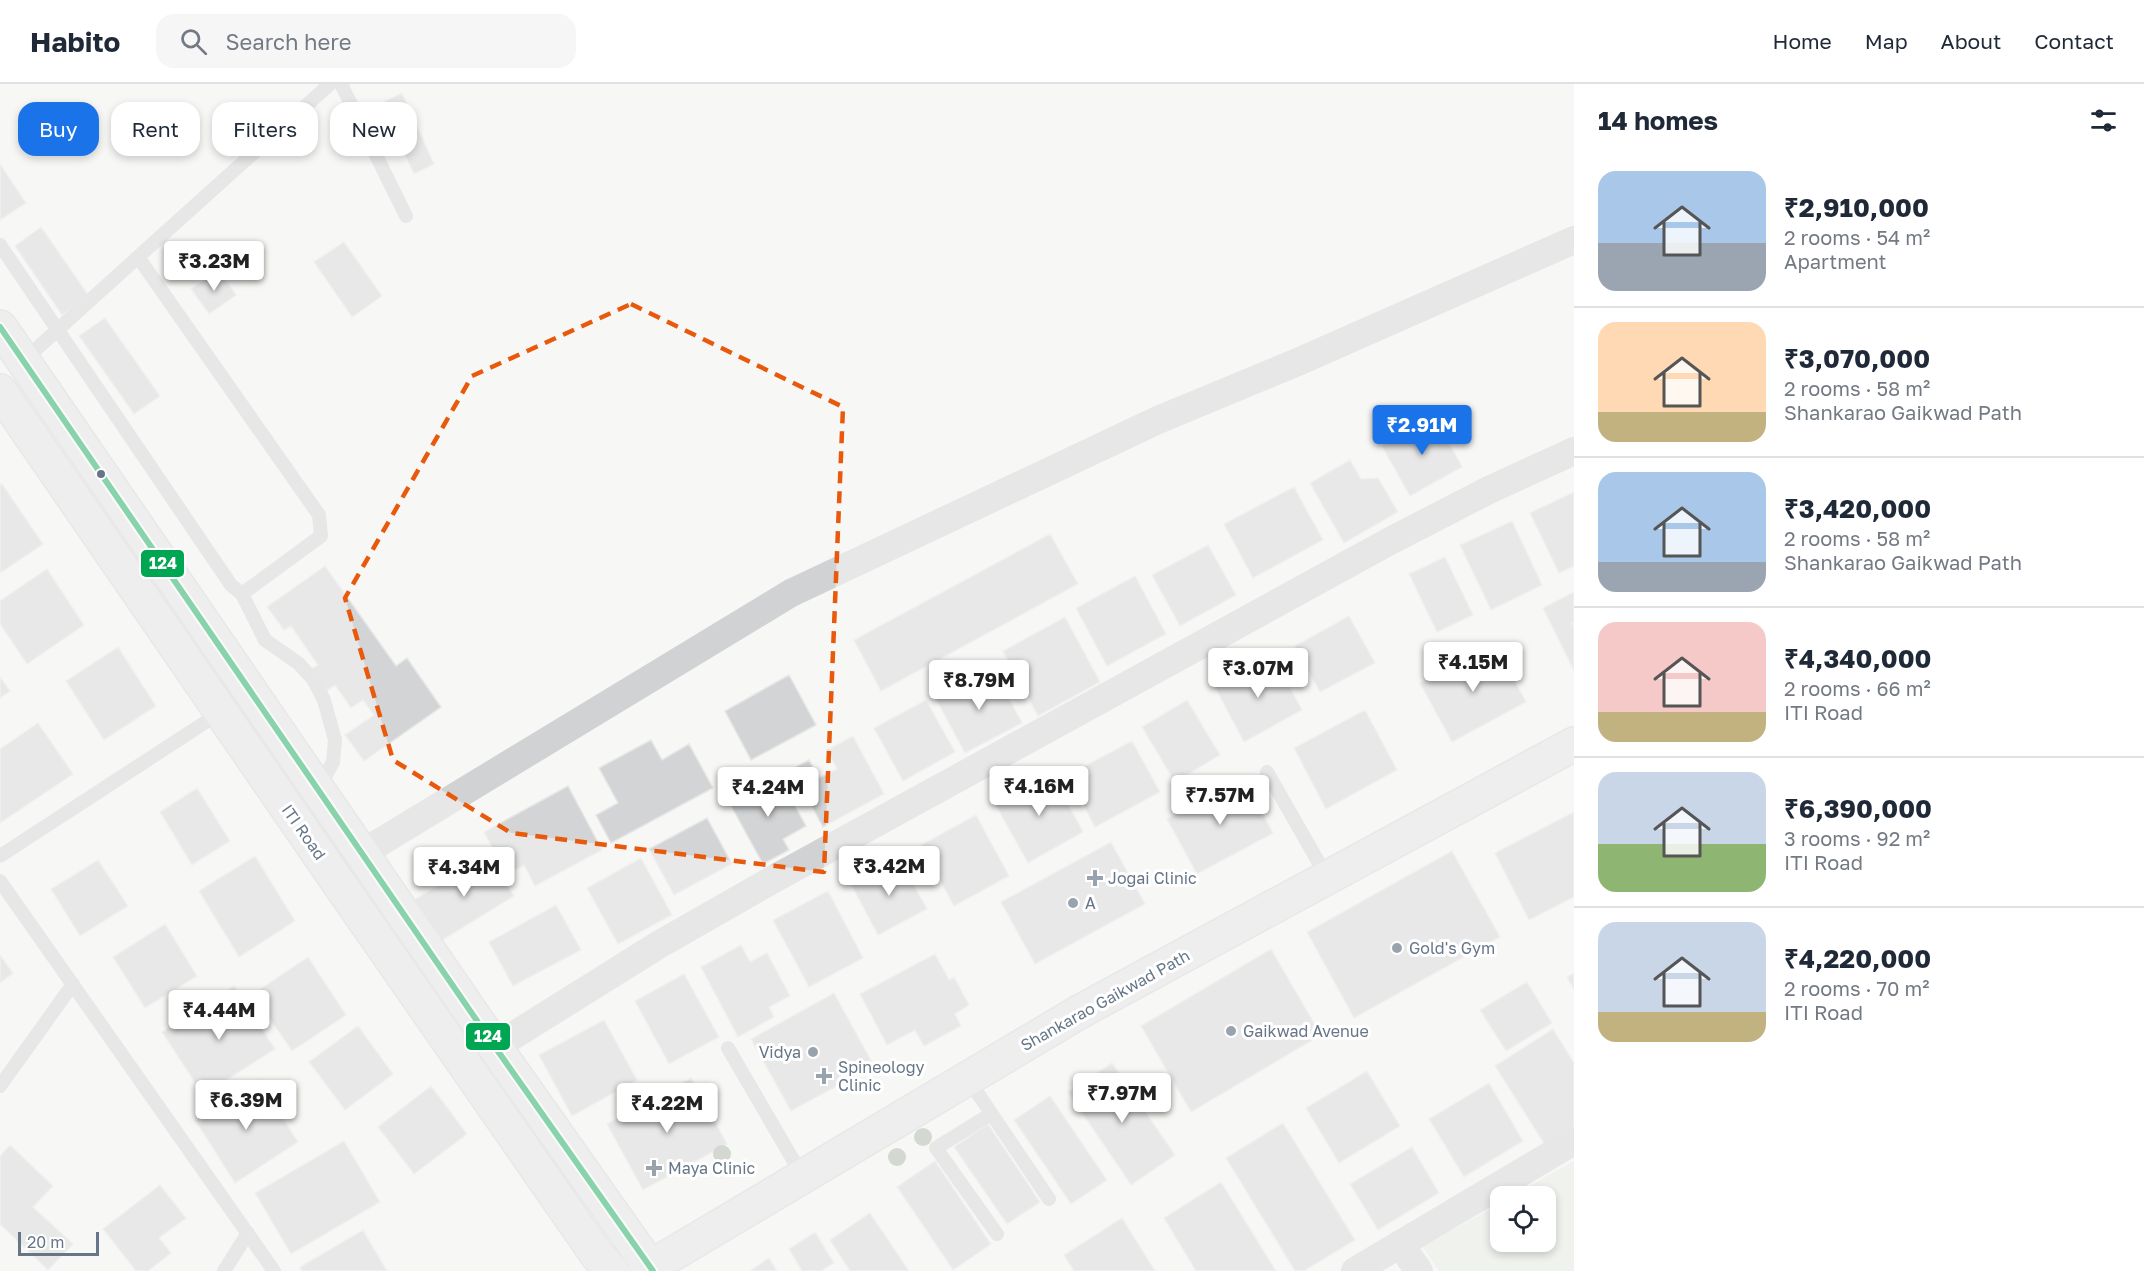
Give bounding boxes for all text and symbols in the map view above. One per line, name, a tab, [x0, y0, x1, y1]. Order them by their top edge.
search box	[156, 14, 576, 68]
text: Habito	[30, 25, 120, 58]
icon: search	[177, 25, 210, 58]
text: Search here	[225, 28, 351, 55]
text: Home	[1772, 28, 1832, 54]
text: Map	[1865, 28, 1908, 54]
text: About	[1941, 28, 2001, 54]
text: Contact	[2034, 28, 2114, 54]
chip: Buy	[18, 102, 99, 156]
chip: Rent	[111, 102, 200, 156]
chip: Filters	[212, 102, 318, 156]
chip: New	[330, 102, 417, 156]
icon: filters	[2087, 104, 2120, 137]
text: 14 homes	[1598, 105, 1718, 136]
text: ₹2,910,000	[1784, 192, 1929, 223]
icon: home	[1646, 195, 1718, 267]
text: 2 rooms · 54 m²	[1784, 225, 1930, 249]
pin: ₹3.23M	[165, 241, 263, 292]
text: ₹3.23M	[178, 248, 250, 272]
text: Apartment	[1784, 249, 1887, 273]
text: ₹3,070,000	[1784, 343, 1930, 374]
icon: home	[1646, 346, 1718, 418]
text: 2 rooms · 58 m²	[1784, 376, 1930, 400]
text: Shankarao Gaikwad Path	[1784, 400, 2022, 424]
pin: ₹2.91M	[1373, 405, 1471, 456]
text: ₹2.91M	[1387, 412, 1457, 436]
unlabelled marker	[95, 468, 107, 480]
text: ₹3,420,000	[1784, 493, 1931, 524]
icon: home	[1646, 496, 1718, 568]
text: 2 rooms · 58 m²	[1784, 526, 1930, 550]
line badge: 124	[140, 549, 185, 578]
text: Shankarao Gaikwad Path	[1784, 550, 2022, 574]
text: 124	[149, 553, 177, 573]
pin: ₹4.15M	[1424, 642, 1522, 693]
text: ₹4,340,000	[1784, 643, 1931, 674]
icon: home	[1646, 646, 1718, 718]
pin: ₹3.07M	[1209, 648, 1307, 699]
text: ₹4.15M	[1438, 649, 1508, 673]
text: ₹3.07M	[1222, 655, 1294, 679]
pin: ₹8.79M	[930, 660, 1028, 711]
text: ₹8.79M	[943, 667, 1015, 691]
text: 2 rooms · 66 m²	[1784, 676, 1931, 700]
text: ITI Road	[1784, 700, 1863, 724]
pin: ₹4.16M	[990, 766, 1088, 817]
pin: ₹4.24M	[719, 767, 817, 818]
text: ₹4.16M	[1003, 773, 1075, 797]
text: ₹4.24M	[732, 774, 804, 798]
pin: ₹7.57M	[1171, 775, 1269, 826]
text: ₹7.57M	[1185, 782, 1255, 806]
text: ₹6,390,000	[1784, 793, 1932, 824]
icon: home	[1646, 796, 1718, 868]
street label: ITI Road	[278, 800, 330, 864]
text: 3 rooms · 92 m²	[1784, 826, 1930, 850]
pin: ₹3.42M	[840, 846, 938, 897]
pin: ₹4.34M	[415, 847, 513, 898]
text: ITI Road	[1784, 850, 1863, 874]
text: ₹3.42M	[853, 853, 925, 877]
text: ₹4.34M	[428, 854, 500, 878]
place label: Jogai Clinic	[1108, 868, 1197, 888]
marker: Jogai Clinic	[1086, 869, 1104, 887]
place label: A	[1085, 893, 1096, 913]
marker: A	[1066, 896, 1080, 910]
place label: Gold's Gym	[1409, 938, 1495, 958]
marker: Gold's Gym	[1390, 941, 1404, 955]
text: ₹4,220,000	[1784, 943, 1931, 974]
street label: Shankarao Gaikwad Path	[1017, 945, 1193, 1055]
icon: home	[1646, 946, 1718, 1018]
text: 2 rooms · 70 m²	[1784, 976, 1929, 1000]
pin: ₹4.44M	[170, 990, 268, 1041]
text: ₹4.44M	[182, 997, 256, 1021]
text: ITI Road	[1784, 1000, 1863, 1024]
place label: Gaikwad Avenue	[1243, 1021, 1369, 1041]
line badge: 124	[465, 1022, 511, 1051]
marker: Gaikwad Avenue	[1224, 1024, 1238, 1038]
text: 124	[474, 1026, 502, 1046]
place label: Vidya	[759, 1042, 801, 1062]
marker: Vidya	[806, 1045, 820, 1059]
place label: Spineology Clinic	[838, 1057, 924, 1095]
marker: Spineology Clinic	[815, 1067, 833, 1085]
pin: ₹7.97M	[1073, 1073, 1171, 1124]
pin: ₹6.39M	[197, 1080, 295, 1131]
text: ₹7.97M	[1087, 1080, 1157, 1104]
pin: ₹4.22M	[618, 1083, 716, 1134]
text: ₹6.39M	[209, 1087, 283, 1111]
text: ₹4.22M	[631, 1090, 703, 1114]
place label: Maya Clinic	[668, 1158, 755, 1178]
marker: Maya Clinic	[645, 1159, 663, 1177]
map controls	[1490, 1186, 1556, 1252]
button: locate	[1490, 1186, 1556, 1252]
scale bar	[18, 1229, 99, 1256]
text: 20 m	[27, 1232, 64, 1252]

